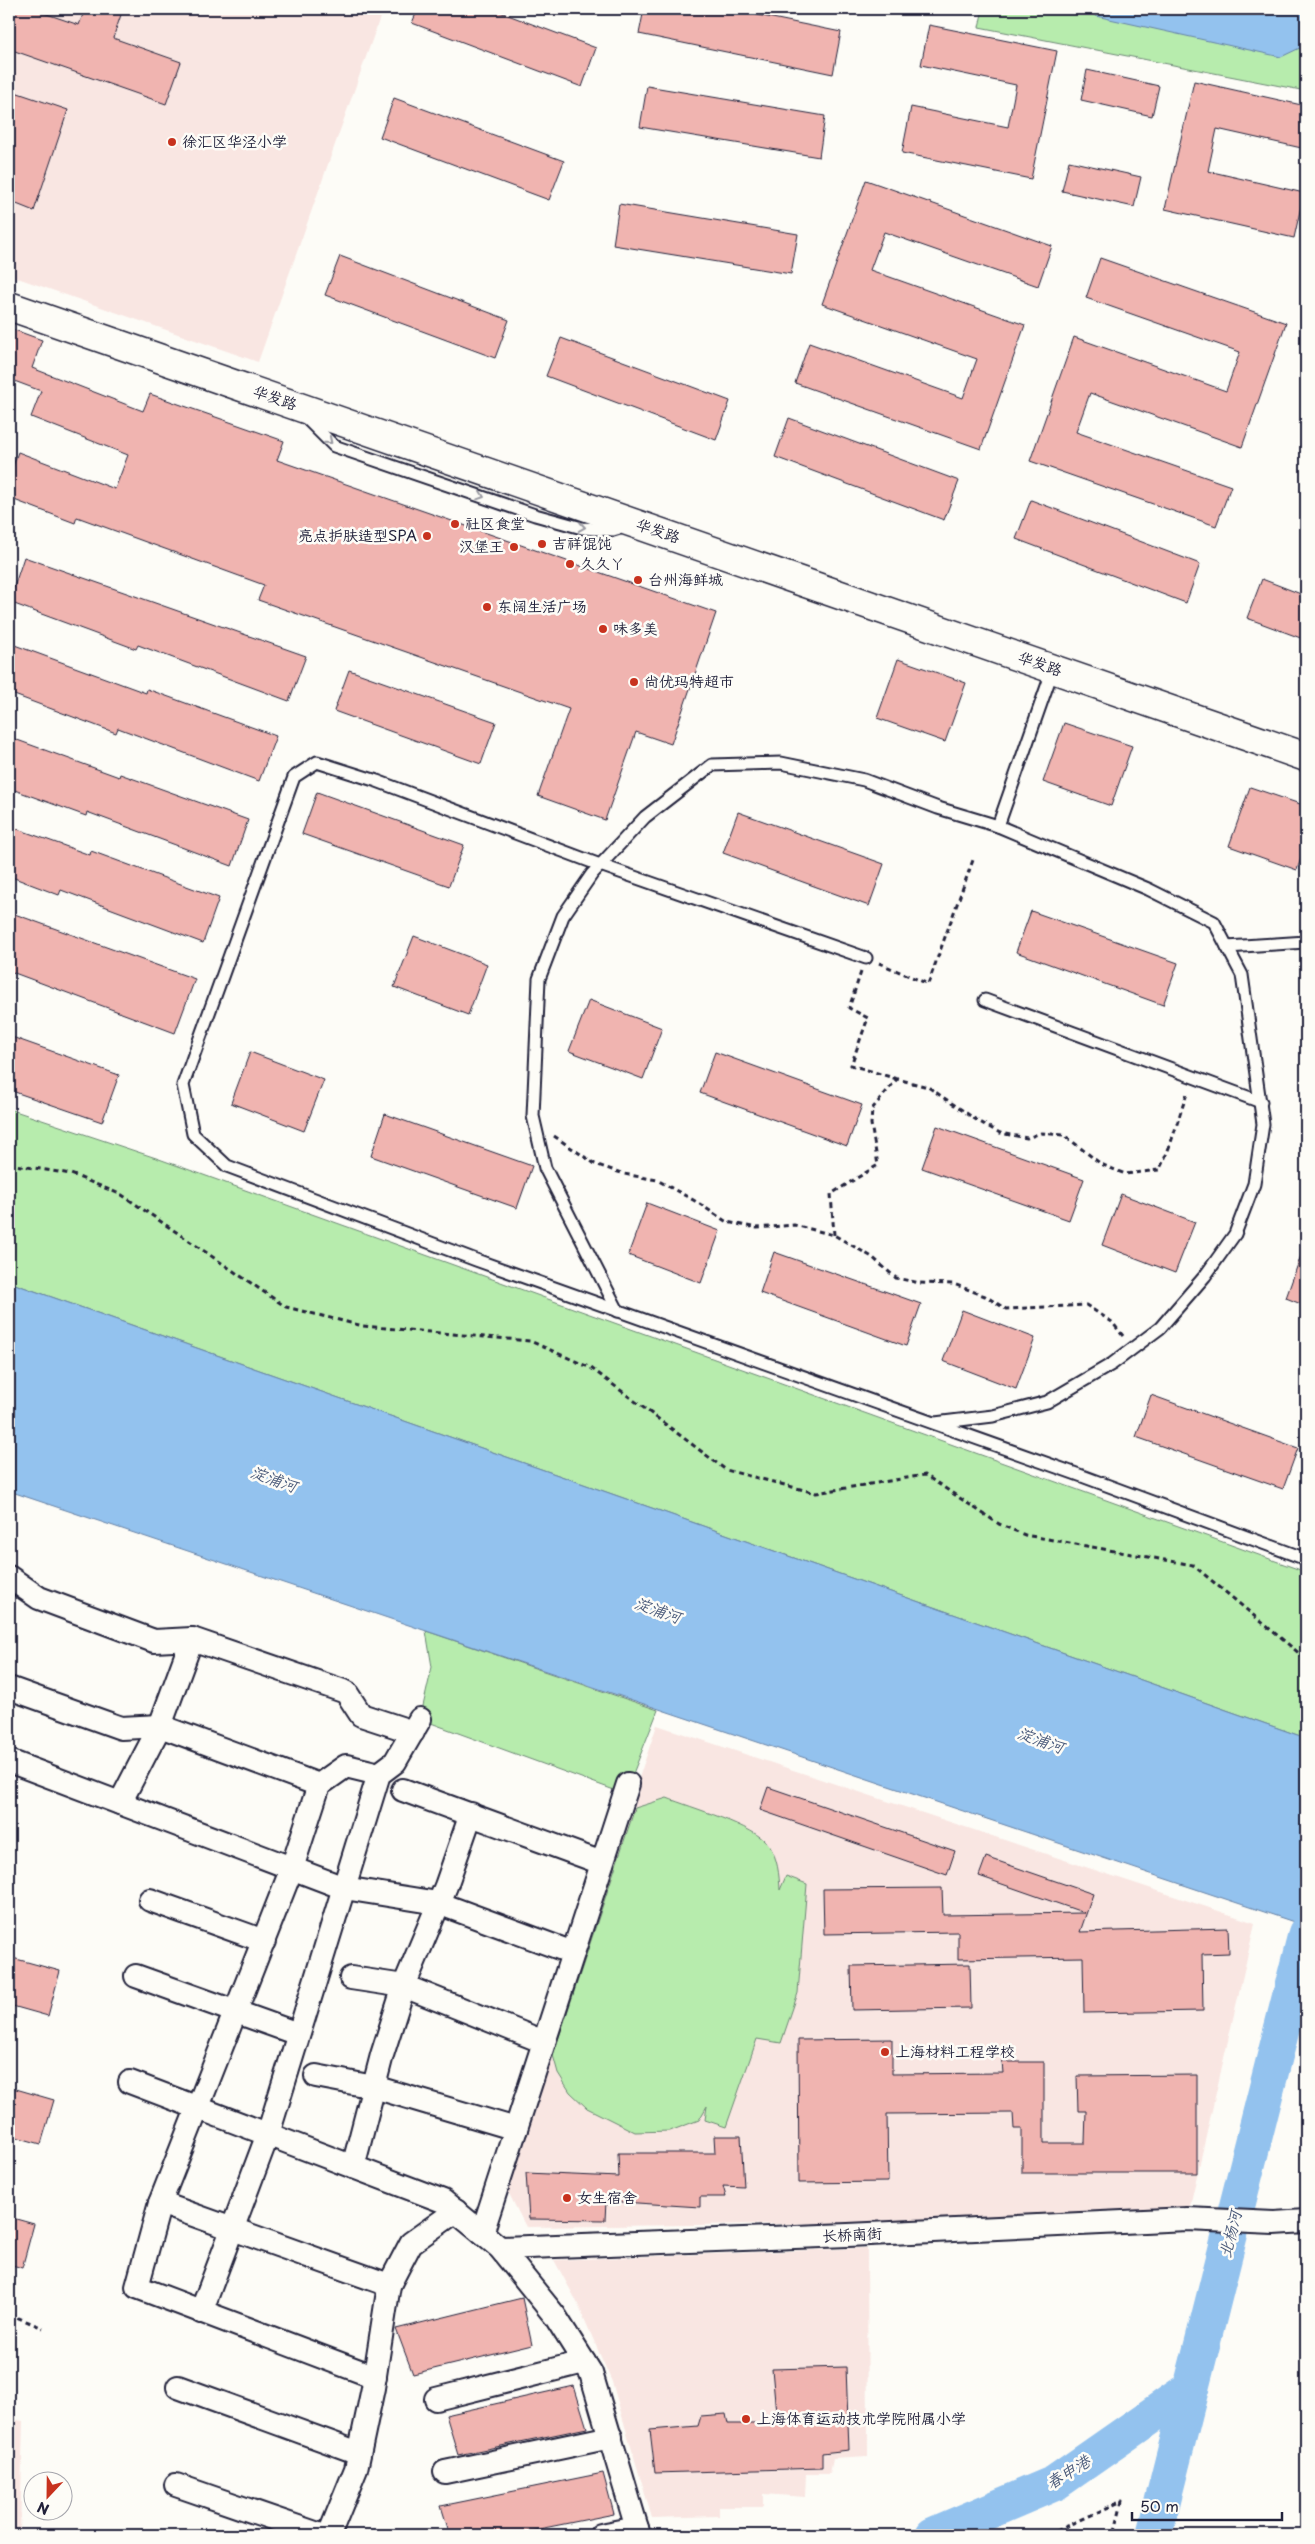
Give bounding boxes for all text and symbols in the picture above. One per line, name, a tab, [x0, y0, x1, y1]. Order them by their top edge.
place label: 徐汇区华泾小学	[182, 129, 287, 152]
marker: 徐汇区华泾小学	[166, 136, 178, 148]
street label: 华发路	[250, 378, 301, 415]
one-way arrow	[323, 435, 332, 444]
one-way arrow	[476, 490, 485, 500]
place label: 社区食堂	[465, 511, 525, 534]
street label: 华发路	[633, 511, 684, 548]
marker: 社区食堂	[449, 518, 461, 530]
one-way arrow	[578, 522, 587, 532]
place label: 亮点护肤造型SPA	[298, 523, 417, 546]
marker: 亮点护肤造型SPA	[421, 530, 433, 542]
place label: 吉祥馄饨	[552, 531, 612, 554]
place label: 汉堡王	[459, 534, 504, 557]
marker: 吉祥馄饨	[536, 538, 548, 550]
marker: 汉堡王	[508, 541, 520, 553]
place label: 久久丫	[580, 551, 625, 574]
marker: 久久丫	[564, 558, 576, 570]
place label: 台州海鲜城	[648, 567, 723, 590]
marker: 台州海鲜城	[632, 574, 644, 586]
place label: 东阔生活广场	[497, 594, 587, 617]
marker: 东阔生活广场	[481, 601, 493, 613]
place label: 味多美	[613, 616, 658, 639]
marker: 味多美	[597, 623, 609, 635]
street label: 华发路	[1015, 644, 1066, 681]
place label: 尚优玛特超市	[644, 669, 734, 692]
marker: 尚优玛特超市	[628, 676, 640, 688]
water label: 淀浦河	[248, 1459, 304, 1498]
water label: 淀浦河	[632, 1590, 688, 1629]
water label: 淀浦河	[1015, 1720, 1071, 1759]
place label: 上海材料工程学校	[895, 2039, 1015, 2062]
marker: 上海材料工程学校	[879, 2046, 891, 2058]
place label: 女生宿舍	[577, 2185, 637, 2208]
marker: 女生宿舍	[561, 2192, 573, 2204]
water label: 北杨河	[1212, 2205, 1247, 2260]
street label: 长桥南街	[821, 2220, 882, 2247]
place label: 上海体育运动技术学院附属小学	[756, 2406, 966, 2429]
marker: 上海体育运动技术学院附属小学	[740, 2413, 752, 2425]
water label: 春申港	[1041, 2447, 1096, 2494]
north arrow	[22, 2472, 72, 2522]
scale bar	[1132, 2489, 1282, 2521]
text: 50 m	[1140, 2494, 1179, 2517]
text: N	[34, 2497, 52, 2520]

